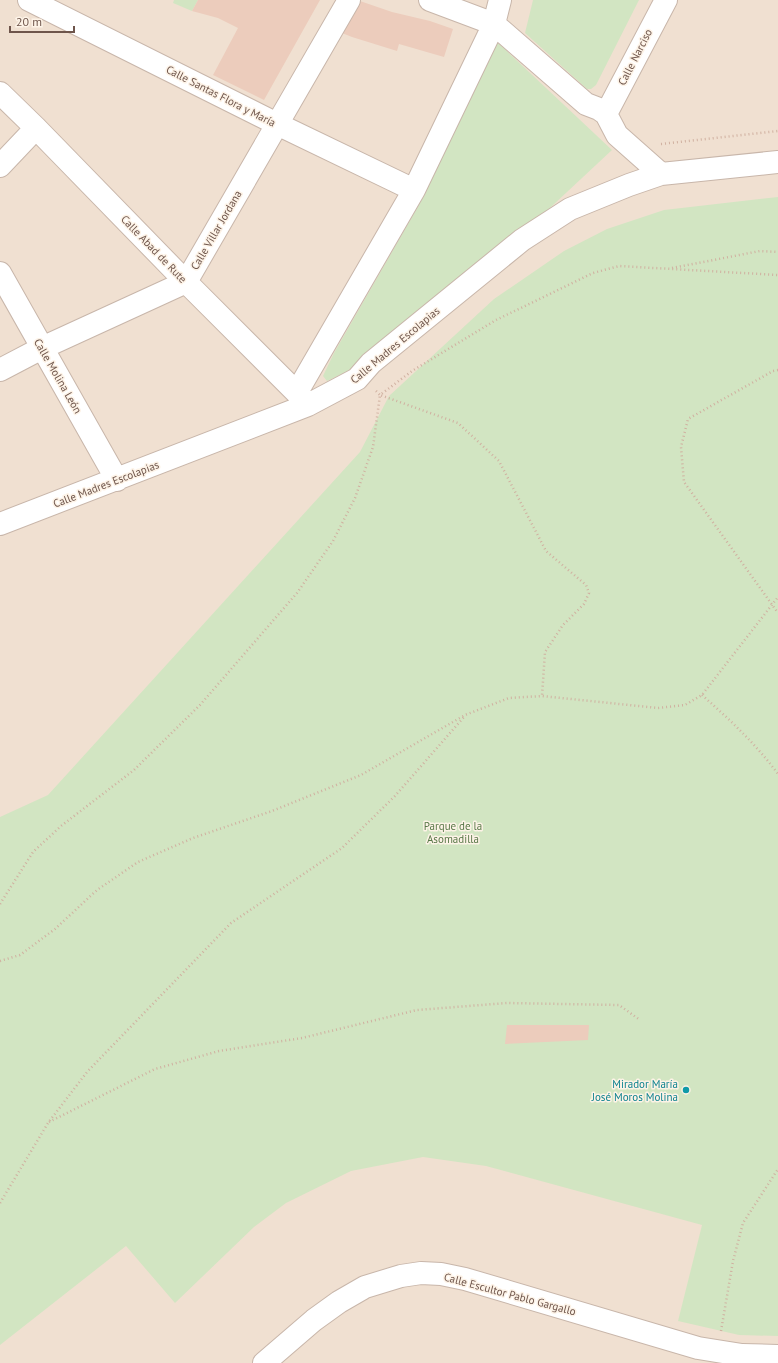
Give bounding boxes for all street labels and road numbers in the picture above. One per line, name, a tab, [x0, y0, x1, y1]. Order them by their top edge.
street label: Calle Narciso	[615, 26, 655, 88]
street label: Calle Santas Flora y María	[164, 62, 278, 130]
street label: Calle Villar Jordana	[188, 188, 244, 272]
street label: Calle Abad de Rute	[118, 212, 190, 286]
street label: Calle Madres Escolapias	[348, 303, 443, 386]
street label: Calle Molina León	[31, 336, 85, 416]
street label: Calle Madres Escolapias	[51, 457, 161, 511]
street label: Calle Escultor Pablo Gargallo	[442, 1270, 578, 1318]

